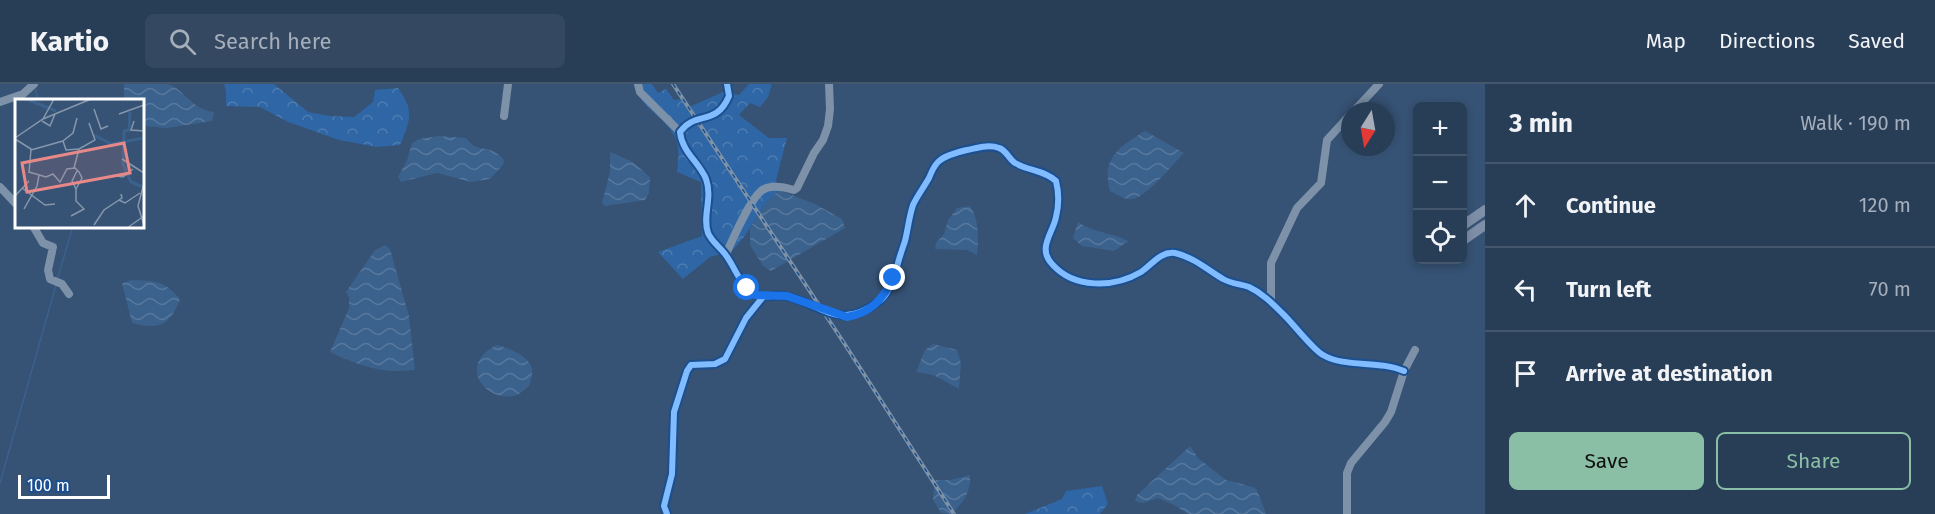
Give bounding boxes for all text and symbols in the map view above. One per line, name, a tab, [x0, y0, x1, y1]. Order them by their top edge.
search box	[145, 14, 565, 68]
text: Kartio	[30, 25, 109, 58]
icon: search	[166, 25, 199, 58]
text: Search here	[214, 28, 332, 55]
text: Map	[1646, 28, 1686, 54]
text: Directions	[1719, 28, 1815, 54]
text: Saved	[1848, 28, 1905, 54]
inset map	[15, 99, 144, 228]
north arrow	[1341, 102, 1395, 156]
map controls	[1413, 102, 1467, 264]
button: +	[1413, 102, 1467, 156]
text: 3 min	[1509, 108, 1573, 139]
text: Walk · 190 m	[1800, 111, 1911, 135]
button: −	[1413, 156, 1467, 210]
icon: ahead	[1509, 189, 1542, 222]
text: Continue	[1566, 192, 1656, 219]
text: 120 m	[1859, 193, 1911, 217]
button: locate	[1413, 210, 1467, 264]
route end	[879, 264, 905, 290]
icon: left	[1509, 273, 1542, 306]
route start	[733, 274, 759, 300]
text: Turn left	[1566, 276, 1651, 303]
text: 70 m	[1869, 277, 1911, 301]
icon: arrive	[1509, 357, 1542, 390]
text: Arrive at destination	[1566, 360, 1773, 387]
button: Save	[1509, 432, 1704, 490]
button: Share	[1716, 432, 1911, 490]
scale bar	[18, 472, 110, 500]
text: 100 m	[27, 476, 70, 495]

